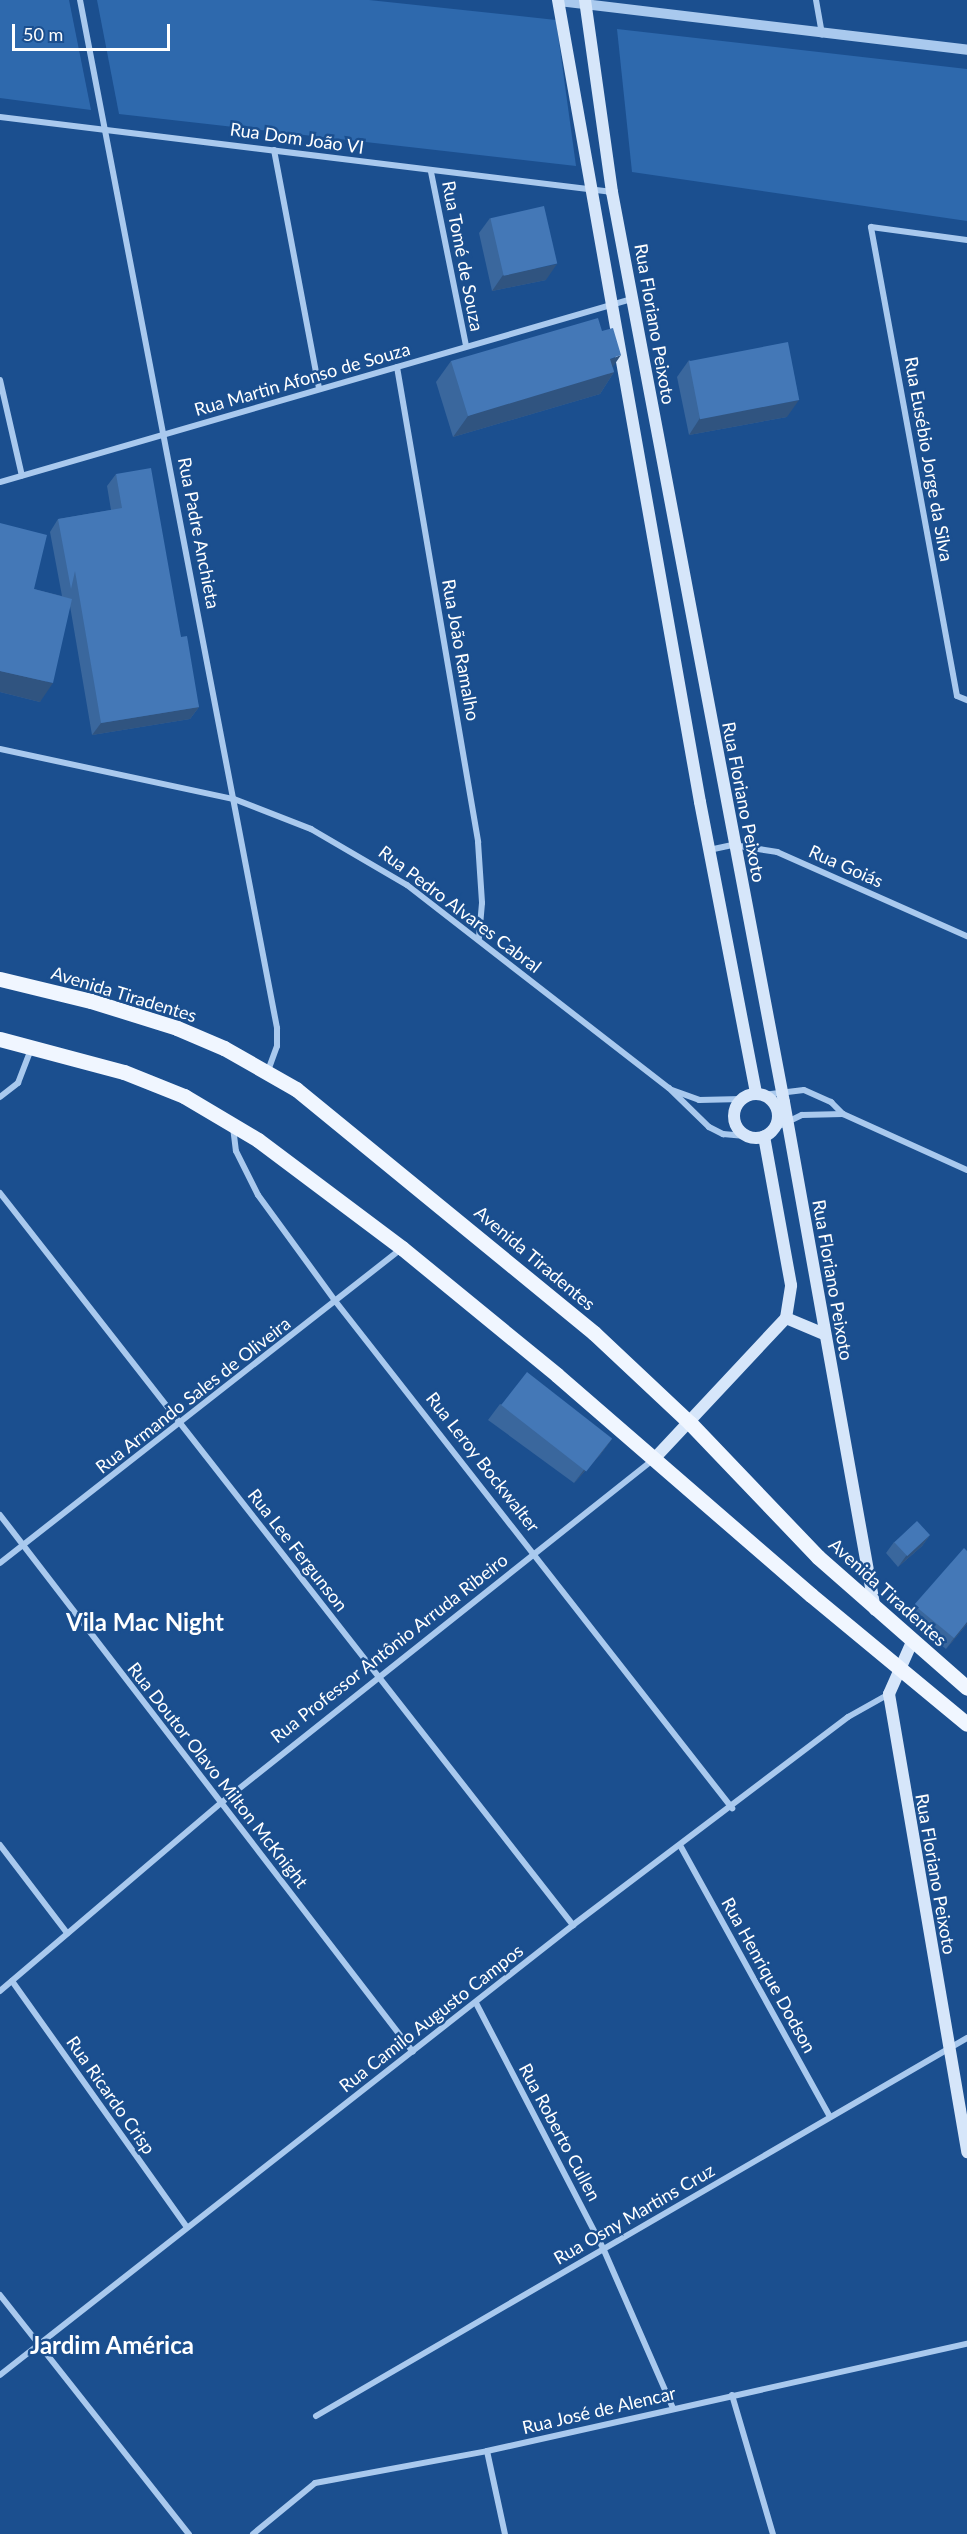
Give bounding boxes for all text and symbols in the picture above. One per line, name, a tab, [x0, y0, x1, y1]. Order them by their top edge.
scale bar	[15, 12, 172, 50]
text: 50 m	[23, 23, 63, 45]
street label: Rua Dom João VI	[228, 118, 366, 158]
street label: Rua Tomé de Souza	[438, 179, 488, 333]
street label: Rua Floriano Peixoto	[630, 242, 680, 406]
street label: Rua Martin Afonso de Souza	[191, 338, 413, 420]
street label: Rua Eusébio Jorge da Silva	[900, 355, 958, 563]
street label: Rua Padre Anchieta	[174, 455, 224, 611]
street label: Rua João Ramalho	[438, 577, 484, 723]
street label: Rua Floriano Peixoto	[718, 720, 770, 884]
street label: Rua Goiás	[806, 840, 886, 892]
street label: Rua Pedro Alvares Cabral	[374, 841, 546, 977]
street label: Avenida Tiradentes	[48, 962, 200, 1026]
street label: Rua Floriano Peixoto	[808, 1198, 858, 1362]
street label: Avenida Tiradentes	[470, 1201, 600, 1315]
street label: Rua Armando Sales de Oliveira	[91, 1312, 295, 1478]
street label: Rua Leroy Bockwalter	[422, 1388, 544, 1536]
street label: Rua Lee Fergunson	[243, 1484, 353, 1616]
street label: Avenida Tiradentes	[824, 1533, 952, 1651]
street label: Rua Professor Antônio Arruda Ribeiro	[266, 1548, 512, 1748]
district label: Vila Mac Night	[66, 1608, 224, 1636]
street label: Rua Doutor Olavo Milton McKnight	[123, 1658, 313, 1892]
street label: Rua Floriano Peixoto	[911, 1792, 961, 1956]
street label: Rua Henrique Dodson	[717, 1893, 821, 2057]
street label: Rua Camilo Augusto Campos	[335, 1939, 527, 2097]
street label: Rua Ricardo Crisp	[62, 2032, 160, 2158]
street label: Rua Roberto Cullen	[515, 2060, 605, 2204]
street label: Rua Osny Martins Cruz	[550, 2159, 718, 2269]
district label: Jardim América	[30, 2331, 194, 2359]
street label: Rua José de Alencar	[520, 2382, 678, 2438]

